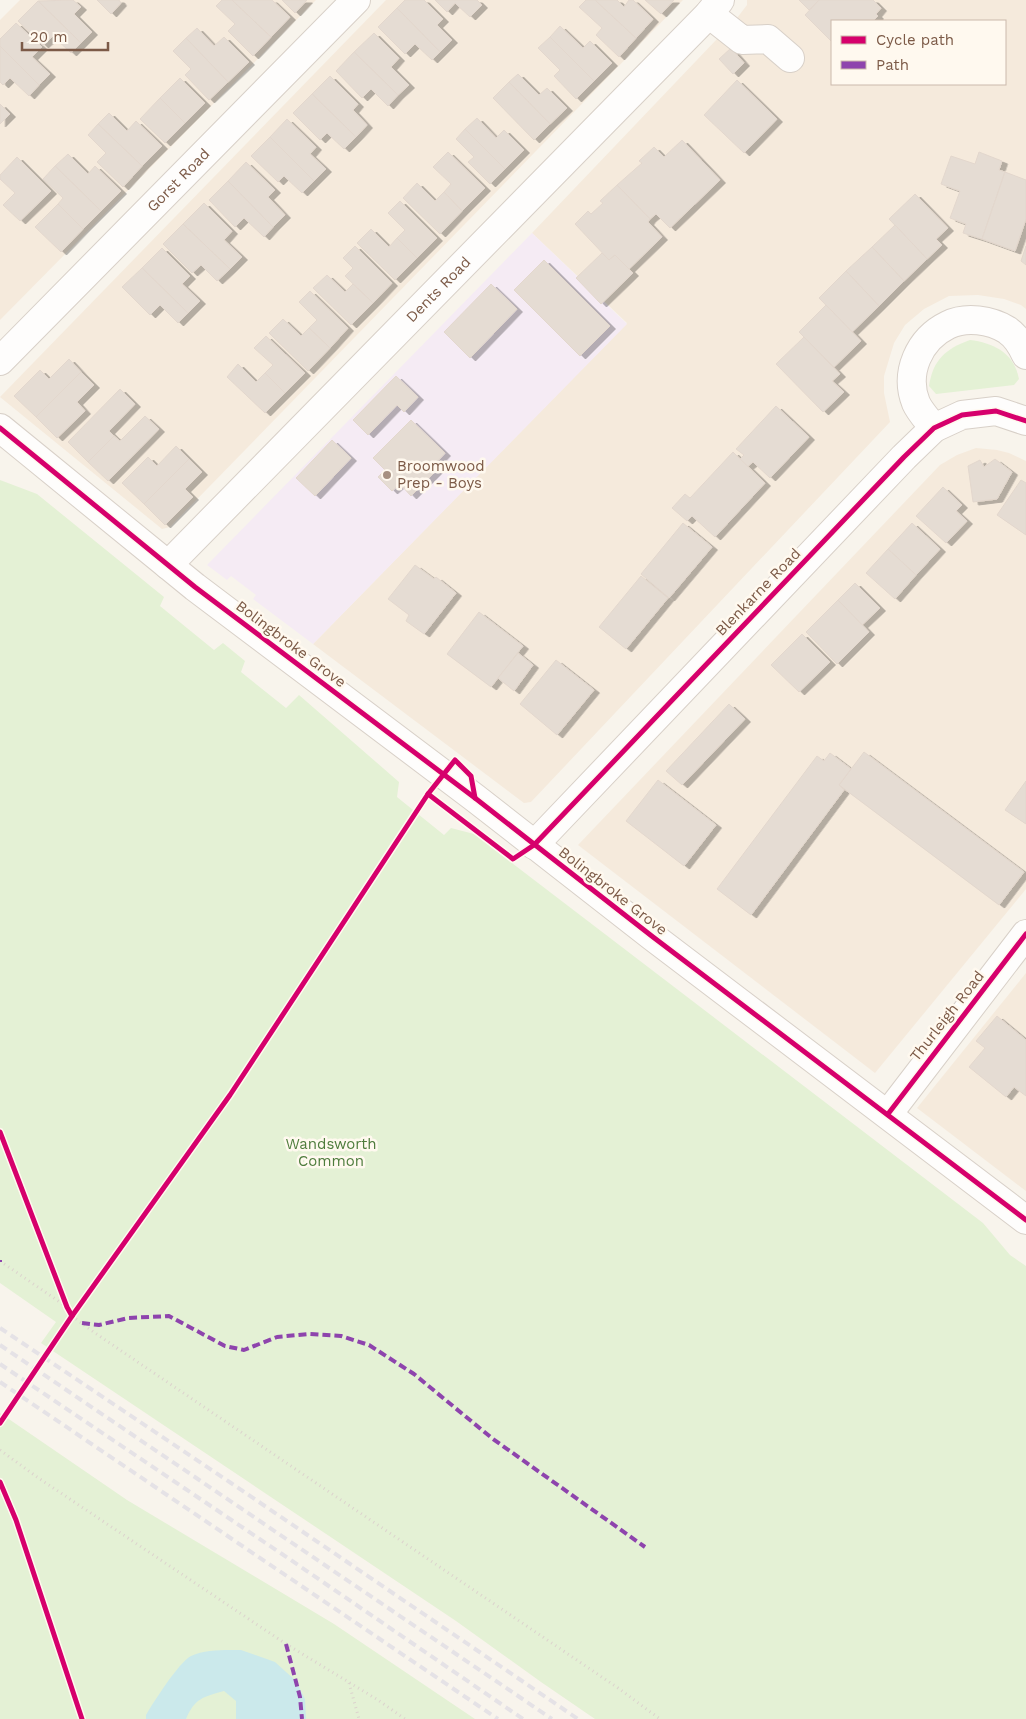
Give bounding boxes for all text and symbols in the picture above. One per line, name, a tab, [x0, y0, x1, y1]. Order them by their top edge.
scale bar	[22, 20, 109, 52]
legend	[831, 20, 1006, 85]
text: 20 m	[30, 28, 68, 46]
text: Cycle path	[876, 31, 954, 49]
text: Path	[876, 56, 909, 74]
street label: Gorst Road	[143, 145, 213, 216]
street label: Dents Road	[402, 253, 475, 326]
place label: Broomwood Prep - Boys	[397, 457, 485, 492]
marker: Broomwood Prep - Boys	[381, 469, 393, 481]
street label: Blenkarne Road	[712, 544, 804, 640]
street label: Bolingbroke Grove	[232, 597, 350, 691]
street label: Bolingbroke Grove	[555, 843, 671, 939]
street label: Thurleigh Road	[906, 967, 988, 1065]
park label: Wandsworth Common	[286, 1135, 377, 1170]

